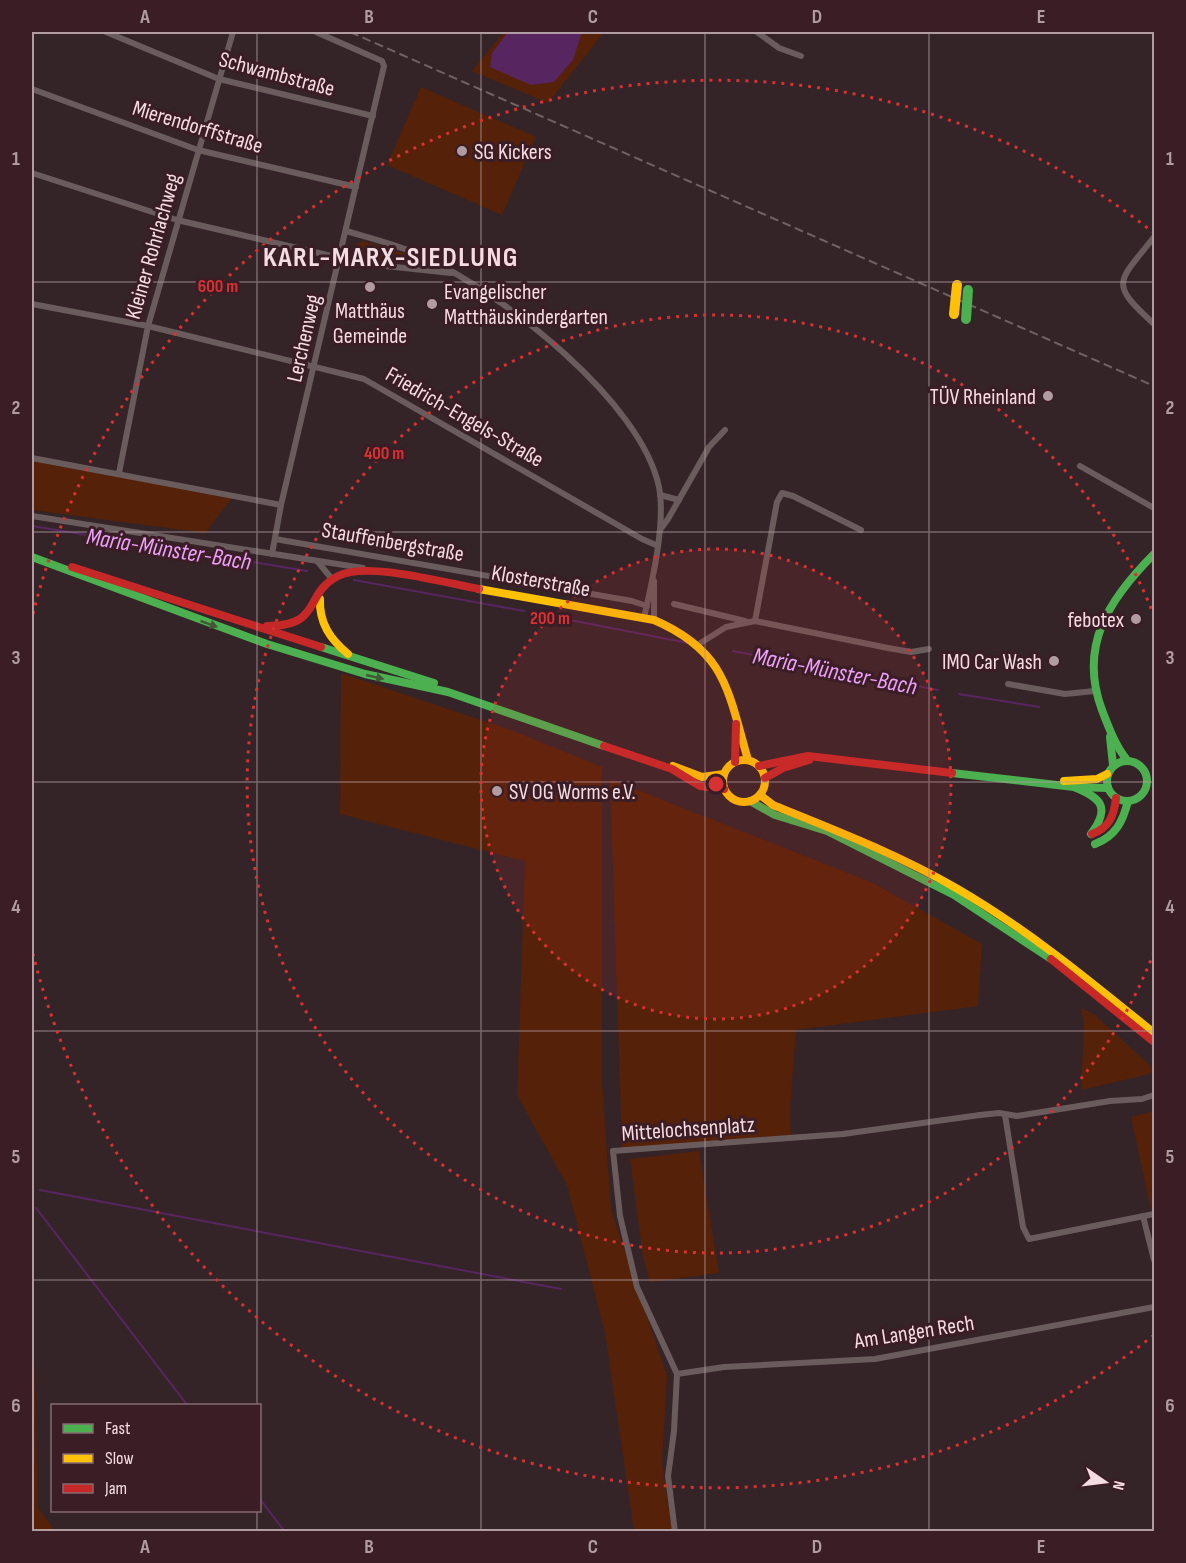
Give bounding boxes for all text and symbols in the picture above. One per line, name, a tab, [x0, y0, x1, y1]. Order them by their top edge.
text: A	[139, 5, 150, 29]
text: B	[364, 5, 374, 29]
text: C	[588, 5, 598, 29]
text: D	[812, 5, 822, 29]
text: E	[1037, 5, 1045, 29]
street label: Schwambstraße	[216, 46, 337, 103]
street label: Mierendorffstraße	[129, 95, 266, 160]
place label: SG Kickers	[474, 139, 552, 166]
marker: SG Kickers	[455, 144, 469, 158]
text: 1	[12, 147, 20, 171]
text: 1	[1166, 147, 1174, 171]
street label: Kleiner Rohrlachweg	[120, 170, 187, 322]
district label: KARL-MARX-SIEDLUNG	[263, 241, 519, 274]
text: 600 m	[198, 276, 238, 297]
place label: Evangelischer Matthäuskindergarten	[444, 279, 608, 331]
marker: Matthäus Gemeinde	[363, 280, 377, 294]
street label: Lerchenweg	[281, 292, 328, 385]
marker: Evangelischer Matthäuskindergarten	[425, 297, 439, 311]
place label: Matthäus Gemeinde	[333, 298, 407, 350]
street label: Friedrich-Engels-Straße	[380, 361, 548, 473]
place label: TÜV Rheinland	[930, 384, 1036, 411]
marker: TÜV Rheinland	[1041, 389, 1055, 403]
text: 2	[12, 396, 20, 420]
text: 2	[1166, 396, 1174, 420]
text: 400 m	[364, 443, 404, 464]
street label: Stauffenbergstraße	[320, 517, 466, 568]
water label: Maria-Münster-Bach	[84, 522, 253, 577]
street label: Klosterstraße	[489, 560, 592, 603]
place label: febotex	[1068, 607, 1125, 634]
text: 200 m	[530, 608, 570, 629]
marker: febotex	[1129, 612, 1143, 626]
one-way arrow	[200, 619, 218, 629]
water label: Maria-Münster-Bach	[750, 641, 919, 702]
text: 3	[12, 646, 21, 670]
text: 3	[1166, 646, 1175, 670]
place label: IMO Car Wash	[942, 649, 1042, 676]
marker: IMO Car Wash	[1047, 654, 1061, 668]
one-way arrow	[366, 672, 384, 682]
centre of rings	[706, 774, 726, 794]
place label: SV OG Worms e.V.	[509, 779, 636, 806]
marker: SV OG Worms e.V.	[490, 784, 504, 798]
text: 4	[11, 895, 21, 919]
text: 4	[1165, 895, 1175, 919]
street label: Mittelochsenplatz	[621, 1111, 756, 1148]
text: 5	[12, 1145, 21, 1169]
text: 5	[1166, 1145, 1175, 1169]
street label: Am Langen Rech	[851, 1310, 976, 1355]
text: 6	[11, 1394, 21, 1418]
text: 6	[1165, 1394, 1175, 1418]
legend	[51, 1404, 261, 1512]
text: Fast	[105, 1418, 131, 1439]
text: Slow	[105, 1448, 134, 1469]
north arrow	[1075, 1452, 1135, 1512]
text: Jam	[104, 1478, 127, 1499]
text: N	[1108, 1479, 1128, 1492]
text: A	[139, 1535, 150, 1559]
text: B	[364, 1535, 374, 1559]
text: C	[588, 1535, 598, 1559]
text: D	[812, 1535, 822, 1559]
text: E	[1037, 1535, 1045, 1559]

